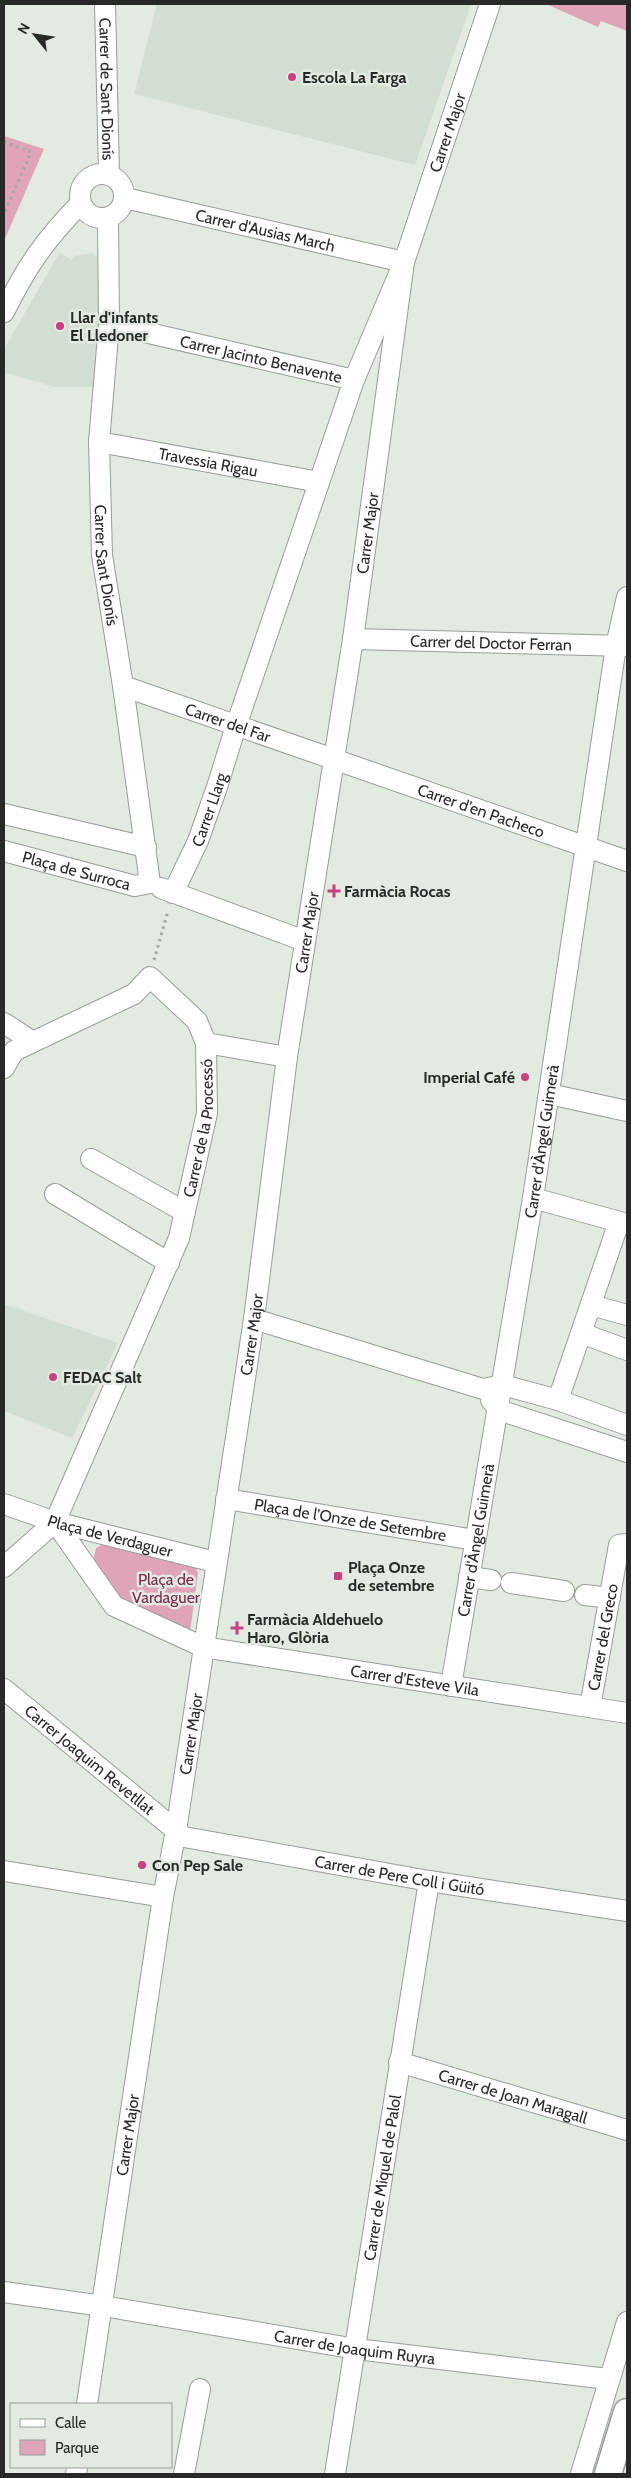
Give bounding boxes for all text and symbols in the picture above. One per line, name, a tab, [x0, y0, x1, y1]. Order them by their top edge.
north arrow	[10, 10, 60, 60]
street label: Carrer de Sant Dionís	[95, 17, 118, 161]
text: N	[13, 20, 34, 37]
place label: Escola La Farga	[302, 68, 407, 87]
marker: Escola La Farga	[286, 71, 298, 83]
street label: Carrer Major	[426, 90, 470, 175]
street label: Carrer d'Ausias March	[194, 205, 337, 256]
place label: Llar d'infants El Lledoner	[70, 308, 159, 345]
marker: Llar d'infants El Lledoner	[54, 320, 66, 332]
street label: Carrer Jacinto Benavente	[178, 332, 344, 387]
street label: Travessia Rigau	[157, 444, 259, 481]
street label: Carrer Major	[353, 490, 383, 575]
street label: Carrer Sant Dionís	[91, 504, 122, 628]
street label: Carrer del Doctor Ferran	[410, 631, 572, 655]
street label: Carrer del Far	[183, 699, 274, 747]
street label: Carrer Llarg	[188, 770, 231, 850]
street label: Carrer d'en Pacheco	[415, 780, 547, 842]
street label: Plaça de Surroca	[20, 847, 133, 894]
place label: Farmàcia Rocas	[344, 882, 451, 901]
marker: Farmàcia Rocas	[328, 885, 340, 897]
street label: Carrer Major	[291, 890, 323, 975]
street label: Carrer de la Processó	[179, 1059, 217, 1199]
street label: Carrer d'Àngel Guimerà	[521, 1063, 563, 1220]
place label: Imperial Café	[423, 1068, 515, 1087]
marker: Imperial Café	[519, 1071, 531, 1083]
street label: Carrer Major	[237, 1292, 267, 1377]
place label: FEDAC Salt	[63, 1368, 142, 1387]
marker: FEDAC Salt	[47, 1371, 59, 1383]
street label: Carrer d'Àngel Guimerà	[454, 1462, 498, 1618]
street label: Plaça de l'Onze de Setembre	[253, 1495, 448, 1545]
street label: Plaça de Verdaguer	[45, 1511, 175, 1561]
place label: Plaça Onze de setembre	[348, 1558, 434, 1595]
park label: Plaça de Vardaguer	[132, 1570, 201, 1607]
marker: Plaça Onze de setembre	[332, 1570, 344, 1582]
street label: Carrer del Greco	[584, 1582, 622, 1692]
place label: Farmàcia Aldehuelo Haro, Glòria	[247, 1610, 383, 1647]
marker: Farmàcia Aldehuelo Haro, Glòria	[231, 1622, 243, 1634]
street label: Carrer d'Esteve Vila	[349, 1661, 481, 1700]
street label: Carrer Major	[176, 1691, 207, 1776]
street label: Carrer Joaquim Revetllat	[21, 1701, 159, 1819]
street label: Carrer de Pere Coll i Güitó	[313, 1852, 486, 1899]
place label: Con Pep Sale	[152, 1856, 243, 1875]
marker: Con Pep Sale	[136, 1859, 148, 1871]
street label: Carrer de Joan Maragall	[436, 2065, 590, 2128]
street label: Carrer Major	[112, 2092, 143, 2177]
street label: Carrer de Miquel de Palol	[360, 2093, 405, 2262]
street label: Carrer de Joaquim Ruyra	[273, 2326, 436, 2368]
legend	[10, 2403, 172, 2468]
text: Calle	[55, 2414, 86, 2432]
text: Parque	[55, 2439, 99, 2457]

